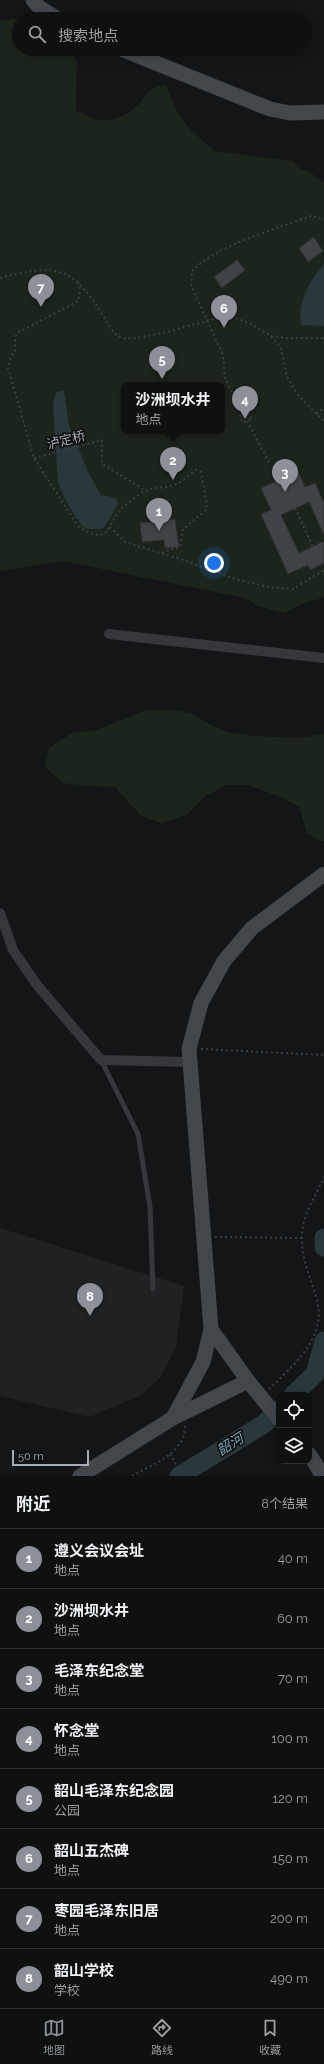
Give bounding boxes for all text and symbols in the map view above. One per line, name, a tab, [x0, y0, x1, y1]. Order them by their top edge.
search box	[12, 12, 312, 56]
icon: search	[26, 23, 48, 45]
text: 搜索地点	[58, 27, 118, 45]
pin: 7	[28, 274, 54, 307]
pin: 6	[211, 295, 237, 328]
pin: 5	[149, 346, 175, 379]
popup	[121, 382, 225, 434]
pin: 4	[232, 386, 258, 419]
text: 沙洲坝水井	[135, 391, 211, 409]
text: 地点	[135, 412, 162, 427]
street label: 泸定桥	[45, 428, 87, 452]
pin: 2	[160, 447, 186, 480]
pin: 3	[272, 459, 298, 492]
pin: 1	[146, 498, 172, 531]
your location	[204, 553, 224, 573]
pin: 8	[77, 1283, 103, 1316]
map controls	[276, 1392, 312, 1464]
button: locate	[276, 1392, 312, 1428]
water label: 韶河	[214, 1428, 249, 1458]
button: layers	[276, 1428, 312, 1464]
scale bar	[12, 1448, 89, 1467]
text: 50 m	[18, 1450, 44, 1463]
text: 附近	[16, 1494, 50, 1514]
text: 8个结果	[261, 1496, 308, 1511]
text: 遵义会议会址	[54, 1542, 144, 1560]
text: 1	[26, 1551, 32, 1566]
text: 40 m	[278, 1551, 308, 1566]
text: 地点	[54, 1563, 80, 1578]
text: 沙洲坝水井	[54, 1602, 129, 1620]
text: 2	[25, 1611, 33, 1626]
text: 60 m	[277, 1611, 308, 1626]
text: 地点	[54, 1623, 80, 1638]
text: 毛泽东纪念堂	[54, 1662, 144, 1680]
text: 3	[25, 1671, 33, 1686]
text: 70 m	[278, 1671, 308, 1686]
text: 地点	[54, 1683, 80, 1698]
text: 怀念堂	[54, 1722, 99, 1740]
text: 4	[25, 1731, 33, 1746]
text: 100 m	[271, 1731, 308, 1746]
text: 地点	[54, 1743, 80, 1758]
text: 韶山毛泽东纪念园	[54, 1782, 174, 1800]
text: 5	[25, 1791, 33, 1806]
text: 120 m	[272, 1791, 308, 1806]
text: 公园	[54, 1803, 80, 1818]
text: 韶山五杰碑	[54, 1842, 129, 1860]
text: 6	[25, 1851, 33, 1866]
text: 150 m	[272, 1851, 308, 1866]
text: 地点	[54, 1863, 80, 1878]
text: 枣园毛泽东旧居	[54, 1902, 159, 1920]
text: 7	[25, 1911, 33, 1926]
text: 200 m	[270, 1911, 308, 1926]
text: 地点	[54, 1923, 80, 1938]
text: 韶山学校	[54, 1962, 114, 1980]
text: 8	[25, 1971, 33, 1986]
text: 490 m	[270, 1971, 308, 1986]
text: 学校	[54, 1983, 80, 1998]
tab: 地图	[43, 2017, 65, 2057]
tab: 路线	[151, 2017, 173, 2057]
tab: 收藏	[259, 2017, 281, 2057]

